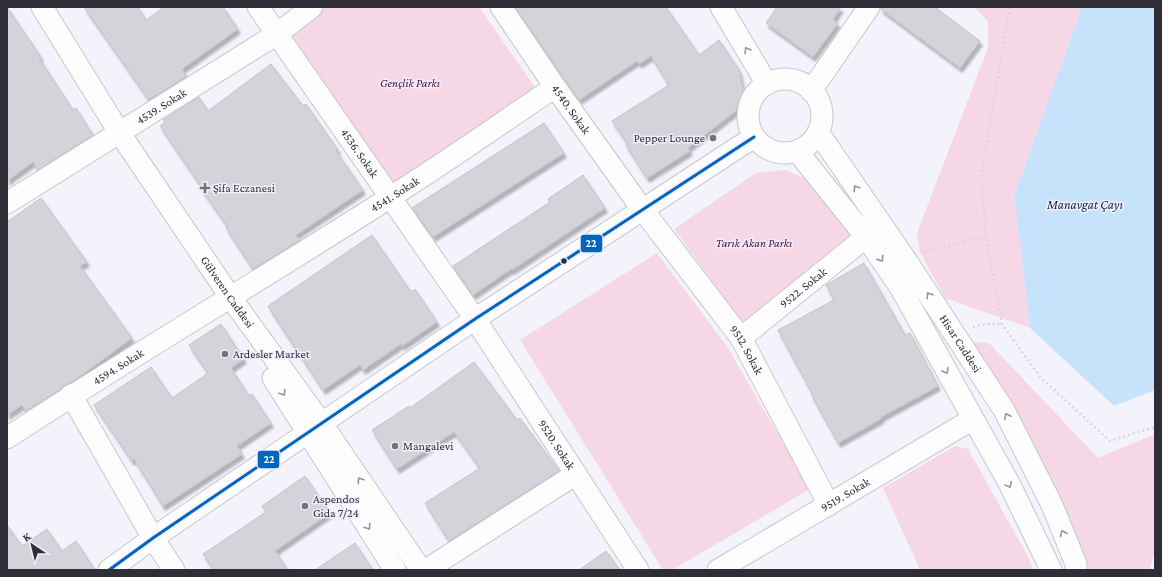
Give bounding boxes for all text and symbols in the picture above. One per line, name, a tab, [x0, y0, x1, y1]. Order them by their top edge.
one-way arrow	[744, 47, 752, 54]
park label: Gençlik Parkı	[380, 76, 440, 90]
street label: 4540. Sokak	[548, 82, 594, 137]
street label: 4539. Sokak	[134, 85, 189, 127]
street label: 4536. Sokak	[338, 126, 382, 181]
place label: Pepper Lounge	[634, 131, 705, 145]
marker: Pepper Lounge	[708, 133, 718, 143]
street label: 4541. Sokak	[368, 173, 422, 215]
place label: Şifa Eczanesi	[213, 181, 275, 195]
marker: Şifa Eczanesi	[200, 183, 210, 193]
one-way arrow	[853, 185, 861, 192]
water label: Manavgat Çayı	[1046, 197, 1123, 212]
line badge: 22	[580, 234, 603, 253]
park label: Tarık Akan Parkı	[716, 236, 792, 250]
text: 22	[585, 237, 597, 249]
street label: Gülveren Caddesi	[198, 253, 257, 331]
one-way arrow	[876, 255, 884, 262]
unlabelled marker	[559, 256, 569, 266]
street label: 9522. Sokak	[777, 264, 830, 311]
one-way arrow	[927, 293, 934, 300]
street label: Hisar Caddesi	[937, 312, 984, 375]
street label: 9512. Sokak	[727, 322, 766, 377]
street label: 4594. Sokak	[90, 346, 146, 388]
place label: Ardesler Market	[233, 347, 311, 361]
marker: Ardesler Market	[220, 349, 230, 359]
one-way arrow	[942, 367, 949, 374]
one-way arrow	[278, 389, 286, 396]
one-way arrow	[1004, 413, 1012, 421]
street label: 9520. Sokak	[535, 417, 578, 473]
place label: Mangalevi	[403, 439, 453, 453]
marker: Mangalevi	[390, 441, 400, 451]
line badge: 22	[257, 450, 280, 469]
text: 22	[263, 453, 275, 465]
street label: 9519. Sokak	[818, 474, 873, 515]
one-way arrow	[358, 477, 365, 484]
one-way arrow	[1005, 481, 1012, 488]
place label: Aspendos Gida 7/24	[313, 492, 360, 520]
marker: Aspendos Gida 7/24	[300, 501, 310, 511]
one-way arrow	[363, 523, 370, 530]
north arrow	[12, 525, 52, 565]
text: K	[20, 529, 33, 544]
one-way arrow	[1060, 530, 1068, 537]

